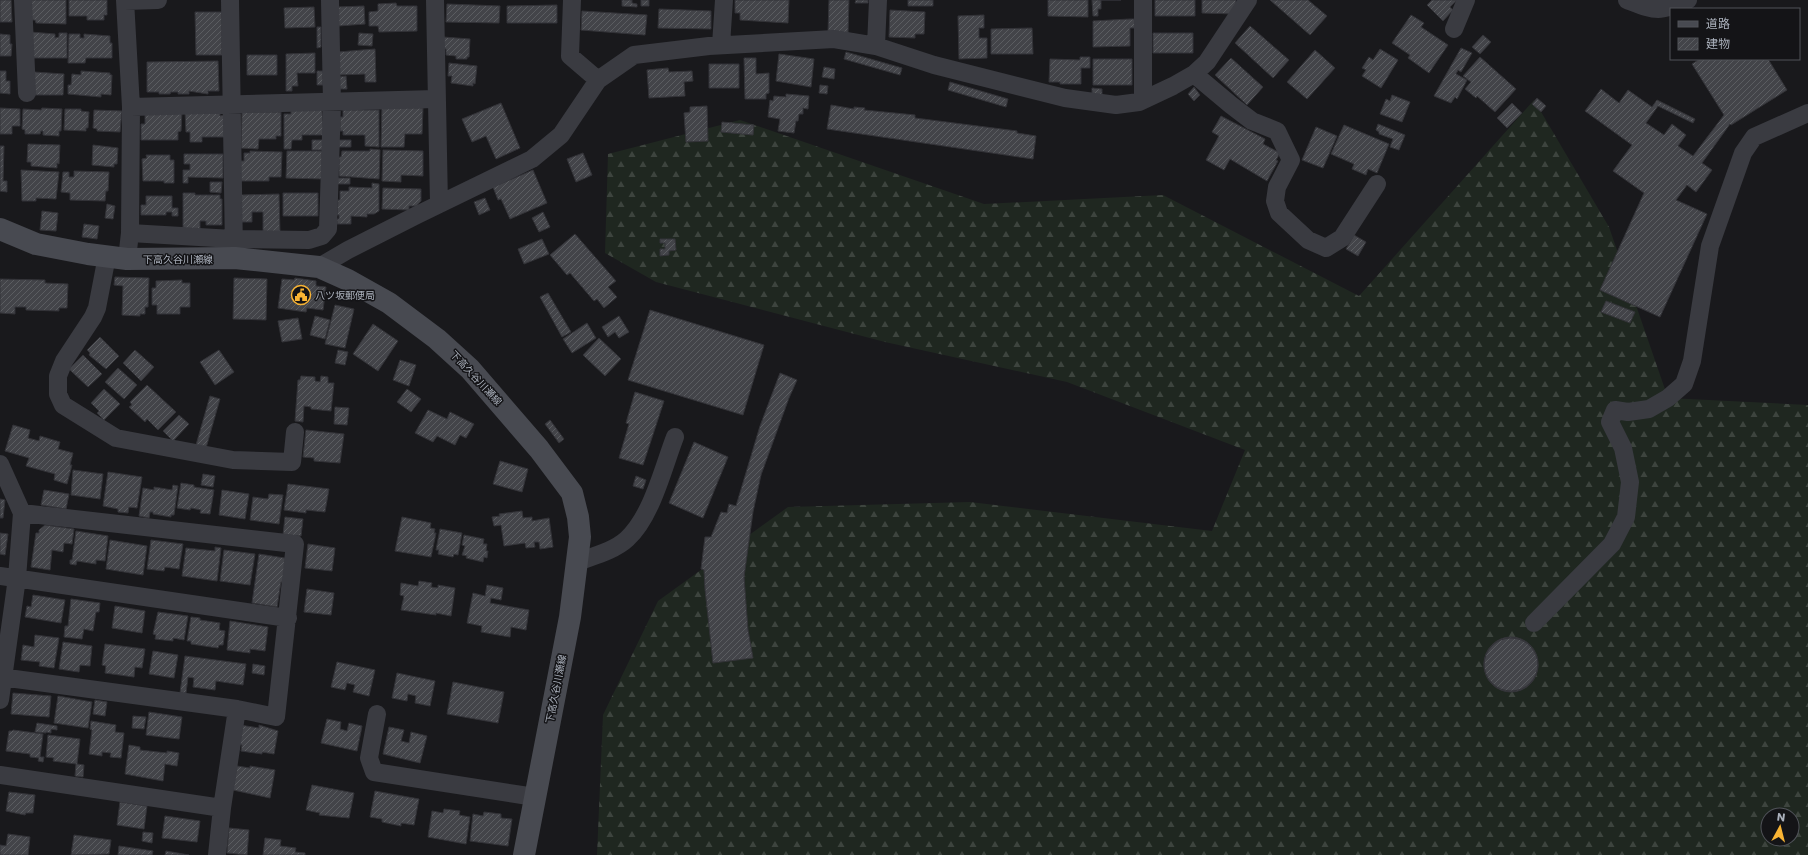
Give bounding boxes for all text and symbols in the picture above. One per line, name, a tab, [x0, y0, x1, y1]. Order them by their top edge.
legend	[1670, 8, 1800, 60]
text: 道路	[1706, 15, 1730, 32]
text: 建物	[1706, 35, 1730, 52]
street label: 下高久谷川瀬線	[143, 252, 213, 267]
public building icon: 八ツ坂郵便局	[290, 284, 312, 306]
place label: 八ツ坂郵便局	[315, 288, 375, 303]
street label: 下高久谷川瀬線	[447, 347, 505, 409]
street label: 下高久谷川瀬線	[542, 653, 570, 725]
north arrow	[1760, 807, 1800, 847]
text: N	[1776, 809, 1786, 826]

